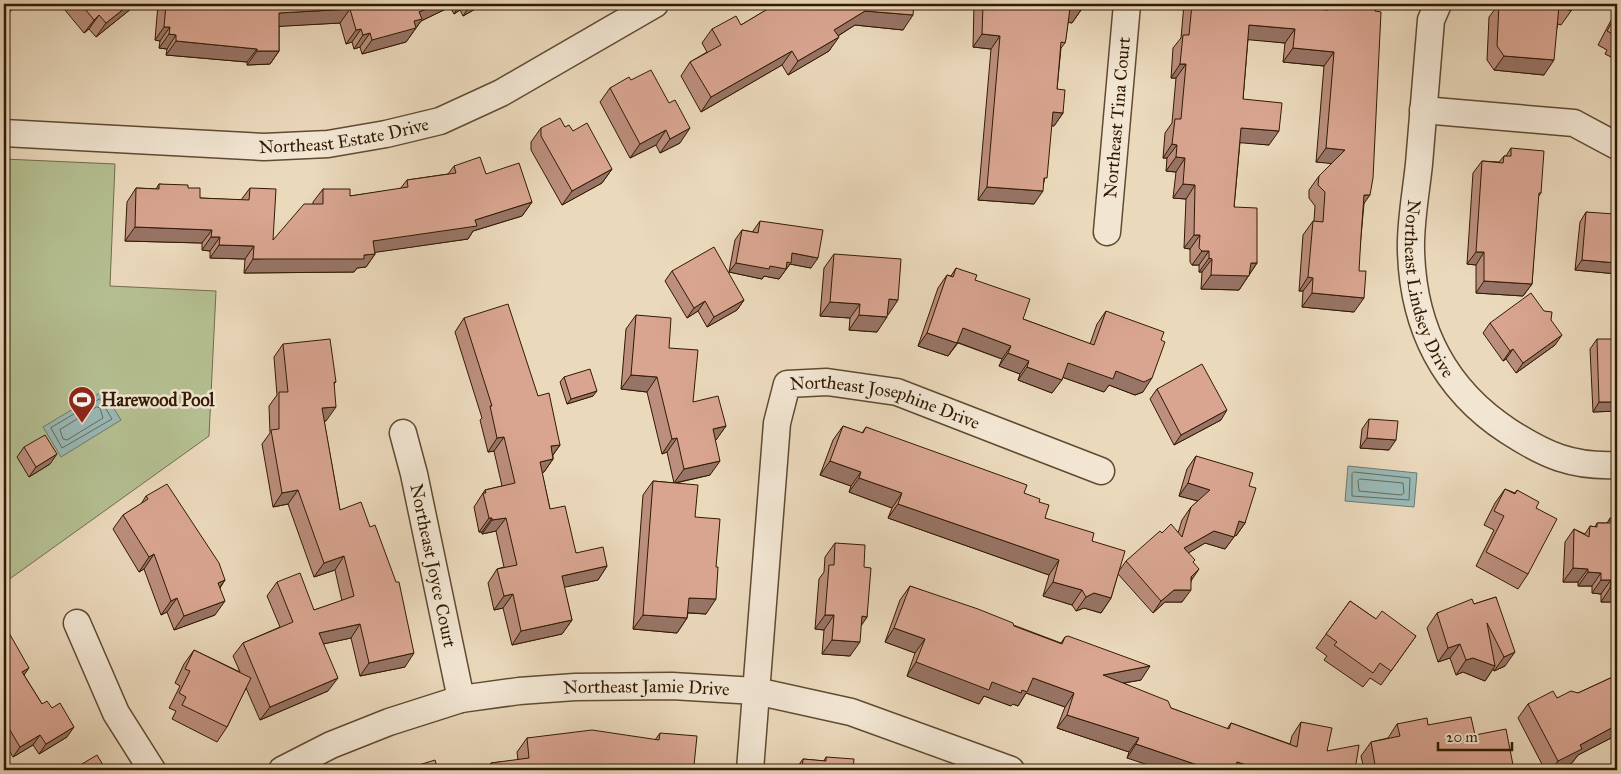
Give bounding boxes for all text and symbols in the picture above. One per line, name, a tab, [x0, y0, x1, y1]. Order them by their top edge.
street label: Northeast Tina Court	[1099, 35, 1135, 199]
street label: Northeast Estate Drive	[258, 113, 431, 158]
street label: Northeast Lindsey Drive	[1400, 198, 1459, 382]
street label: Northeast Josephine Drive	[789, 371, 983, 434]
sports icon: Harewood Pool	[67, 385, 97, 424]
place label: Harewood Pool	[101, 389, 216, 411]
street label: Northeast Joyce Court	[405, 482, 461, 650]
street label: Northeast Jamie Drive	[562, 675, 730, 700]
scale bar	[1438, 719, 1512, 751]
text: 20 m	[1446, 728, 1478, 746]

